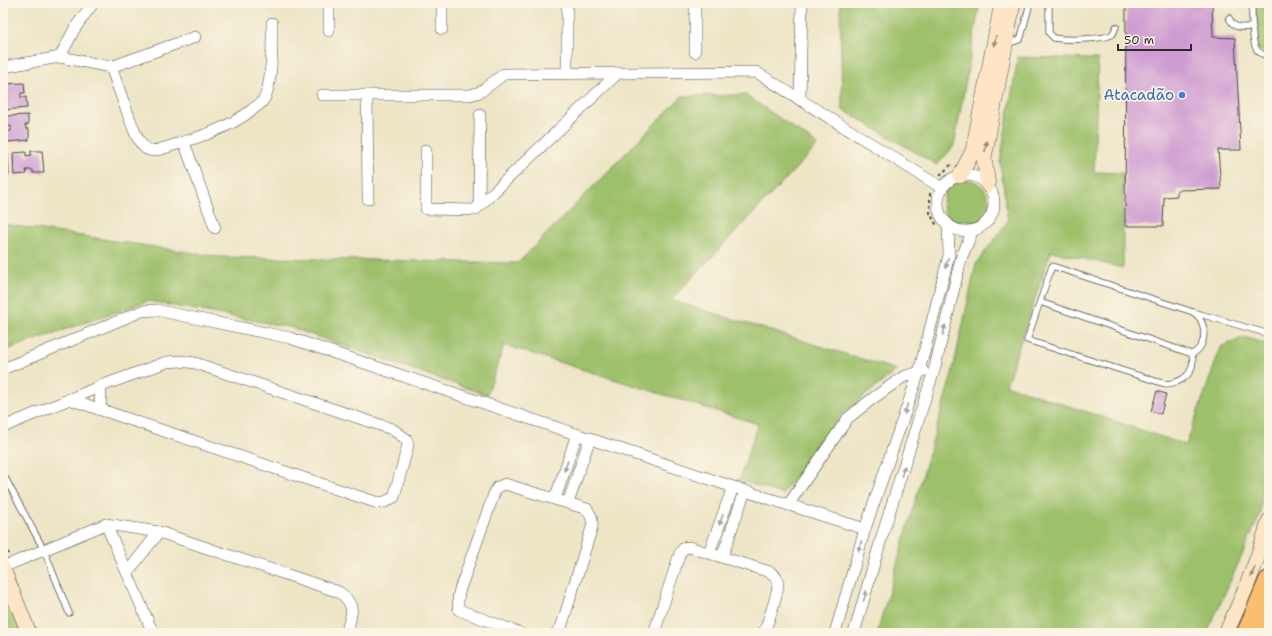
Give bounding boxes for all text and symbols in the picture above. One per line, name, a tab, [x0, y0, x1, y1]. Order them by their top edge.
scale bar	[1118, 26, 1191, 52]
text: 50 m	[1124, 32, 1154, 48]
one-way arrow	[991, 35, 997, 47]
place label: Atacadão	[1103, 85, 1174, 105]
marker: Atacadão	[1177, 90, 1187, 100]
one-way arrow	[983, 140, 989, 152]
one-way arrow	[943, 257, 949, 269]
one-way arrow	[942, 323, 948, 336]
one-way arrow	[903, 404, 909, 416]
one-way arrow	[563, 461, 569, 473]
one-way arrow	[900, 465, 906, 477]
one-way arrow	[718, 514, 724, 526]
one-way arrow	[857, 540, 863, 552]
one-way arrow	[1249, 566, 1255, 578]
one-way arrow	[862, 589, 868, 601]

